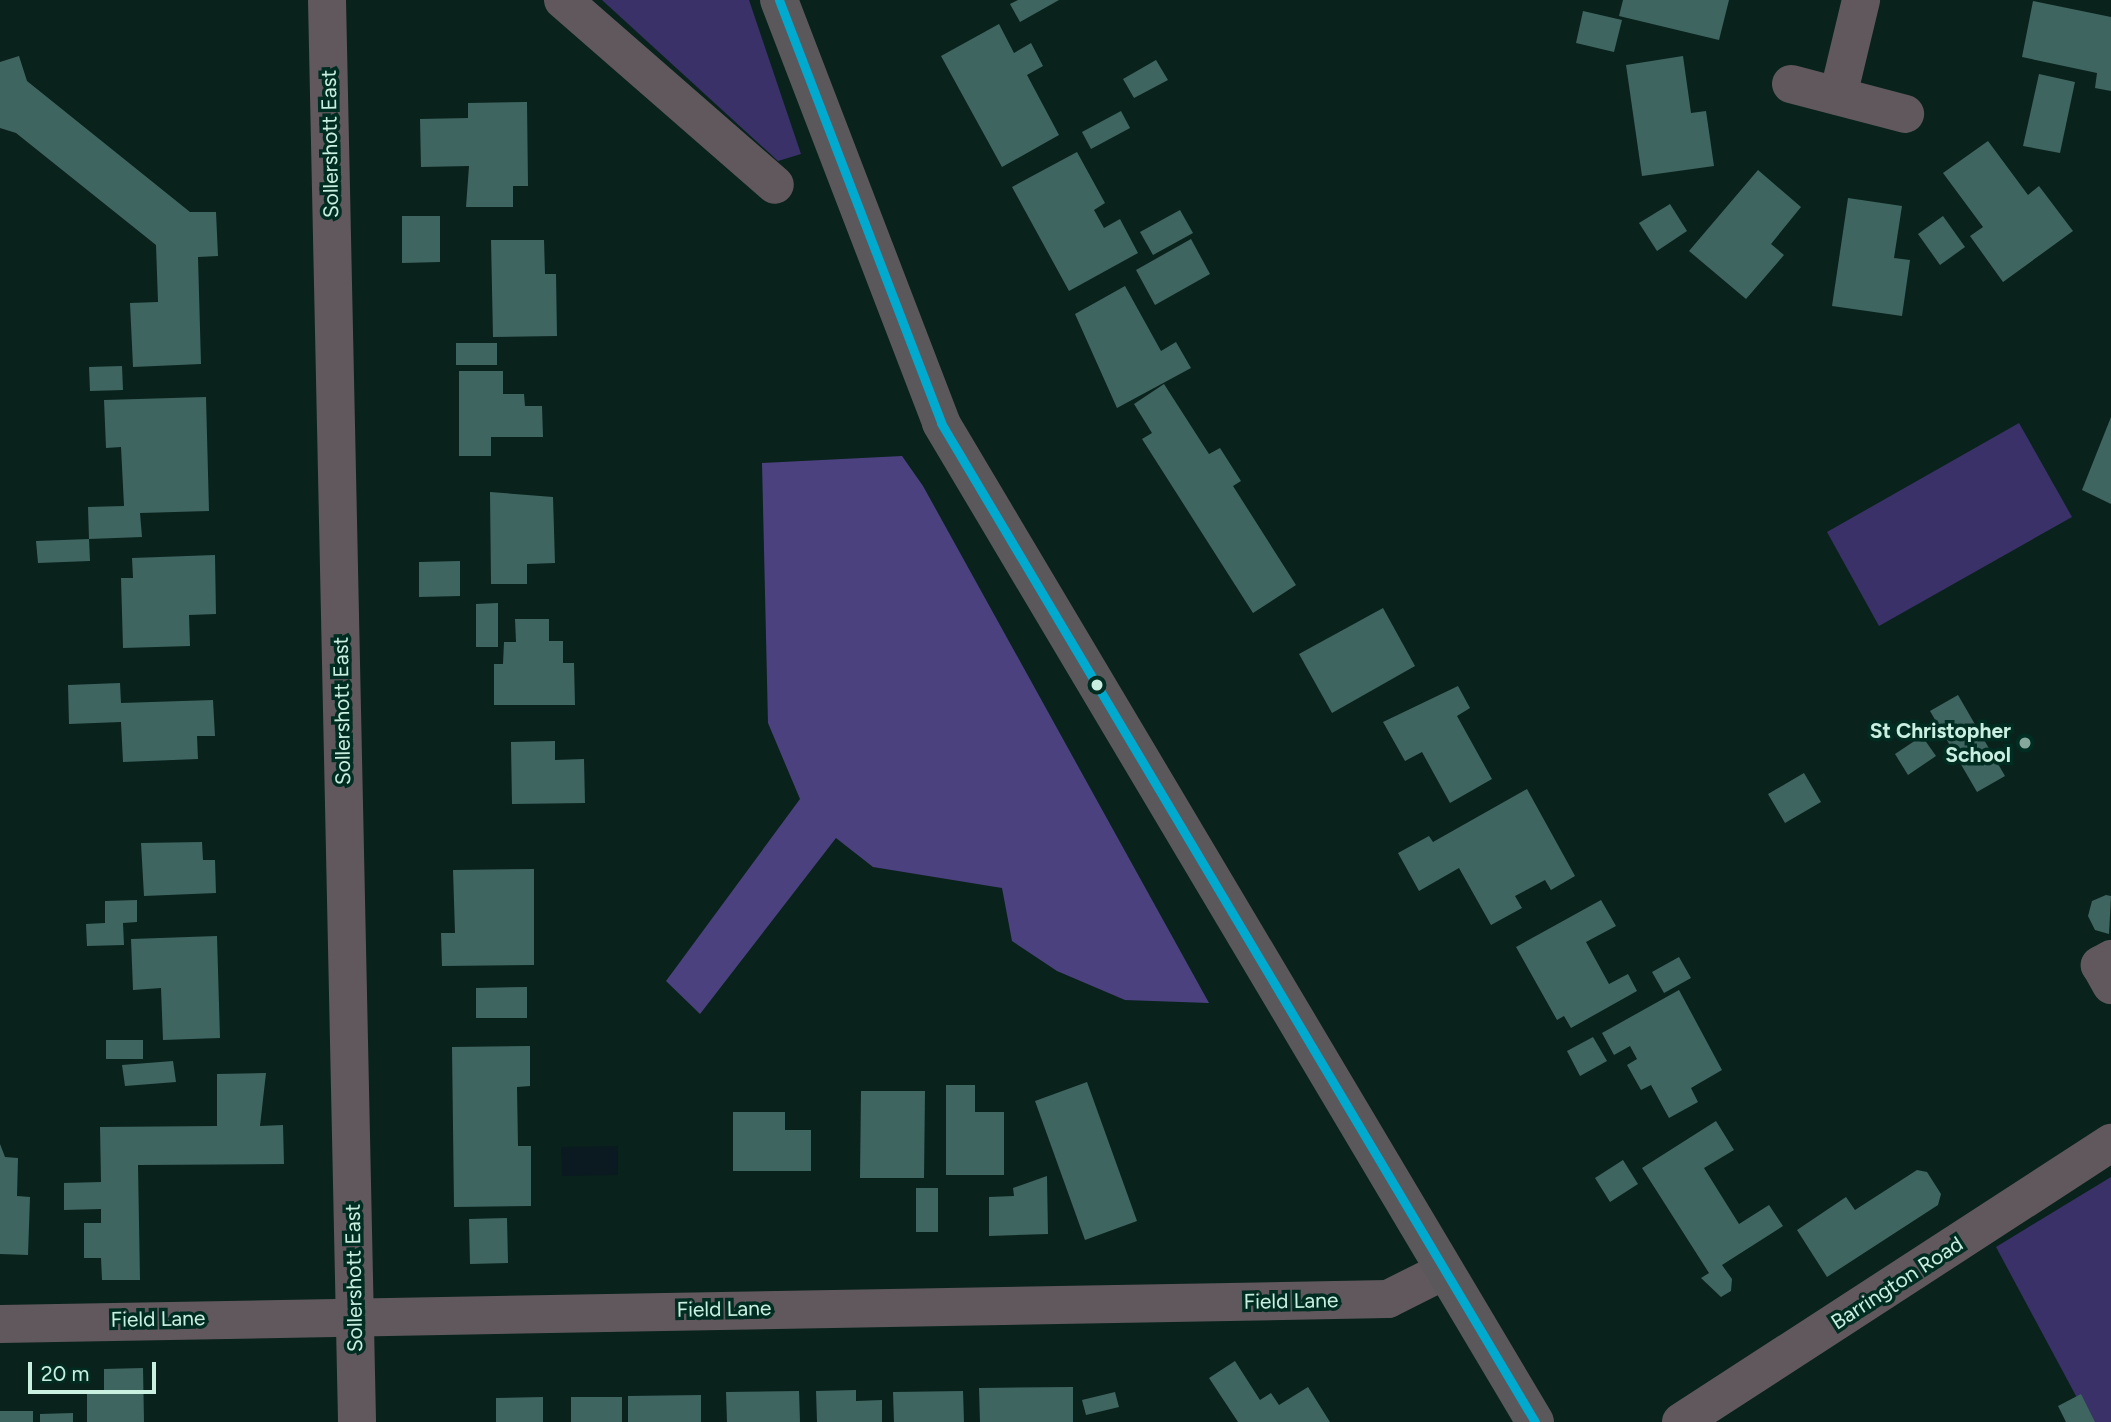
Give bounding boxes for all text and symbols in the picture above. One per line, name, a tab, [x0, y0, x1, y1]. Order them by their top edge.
street label: Sollershott East	[316, 70, 344, 218]
street label: Sollershott East	[328, 637, 356, 785]
unlabelled marker	[1090, 678, 1104, 692]
place label: St Christopher School	[1870, 718, 2011, 768]
marker: St Christopher School	[2017, 735, 2033, 751]
street label: Sollershott East	[340, 1204, 368, 1352]
street label: Barrington Road	[1826, 1231, 1968, 1335]
street label: Field Lane	[1243, 1288, 1339, 1314]
street label: Field Lane	[676, 1296, 772, 1322]
street label: Field Lane	[110, 1306, 206, 1332]
scale bar	[32, 1348, 159, 1392]
text: 20 m	[41, 1361, 89, 1386]

